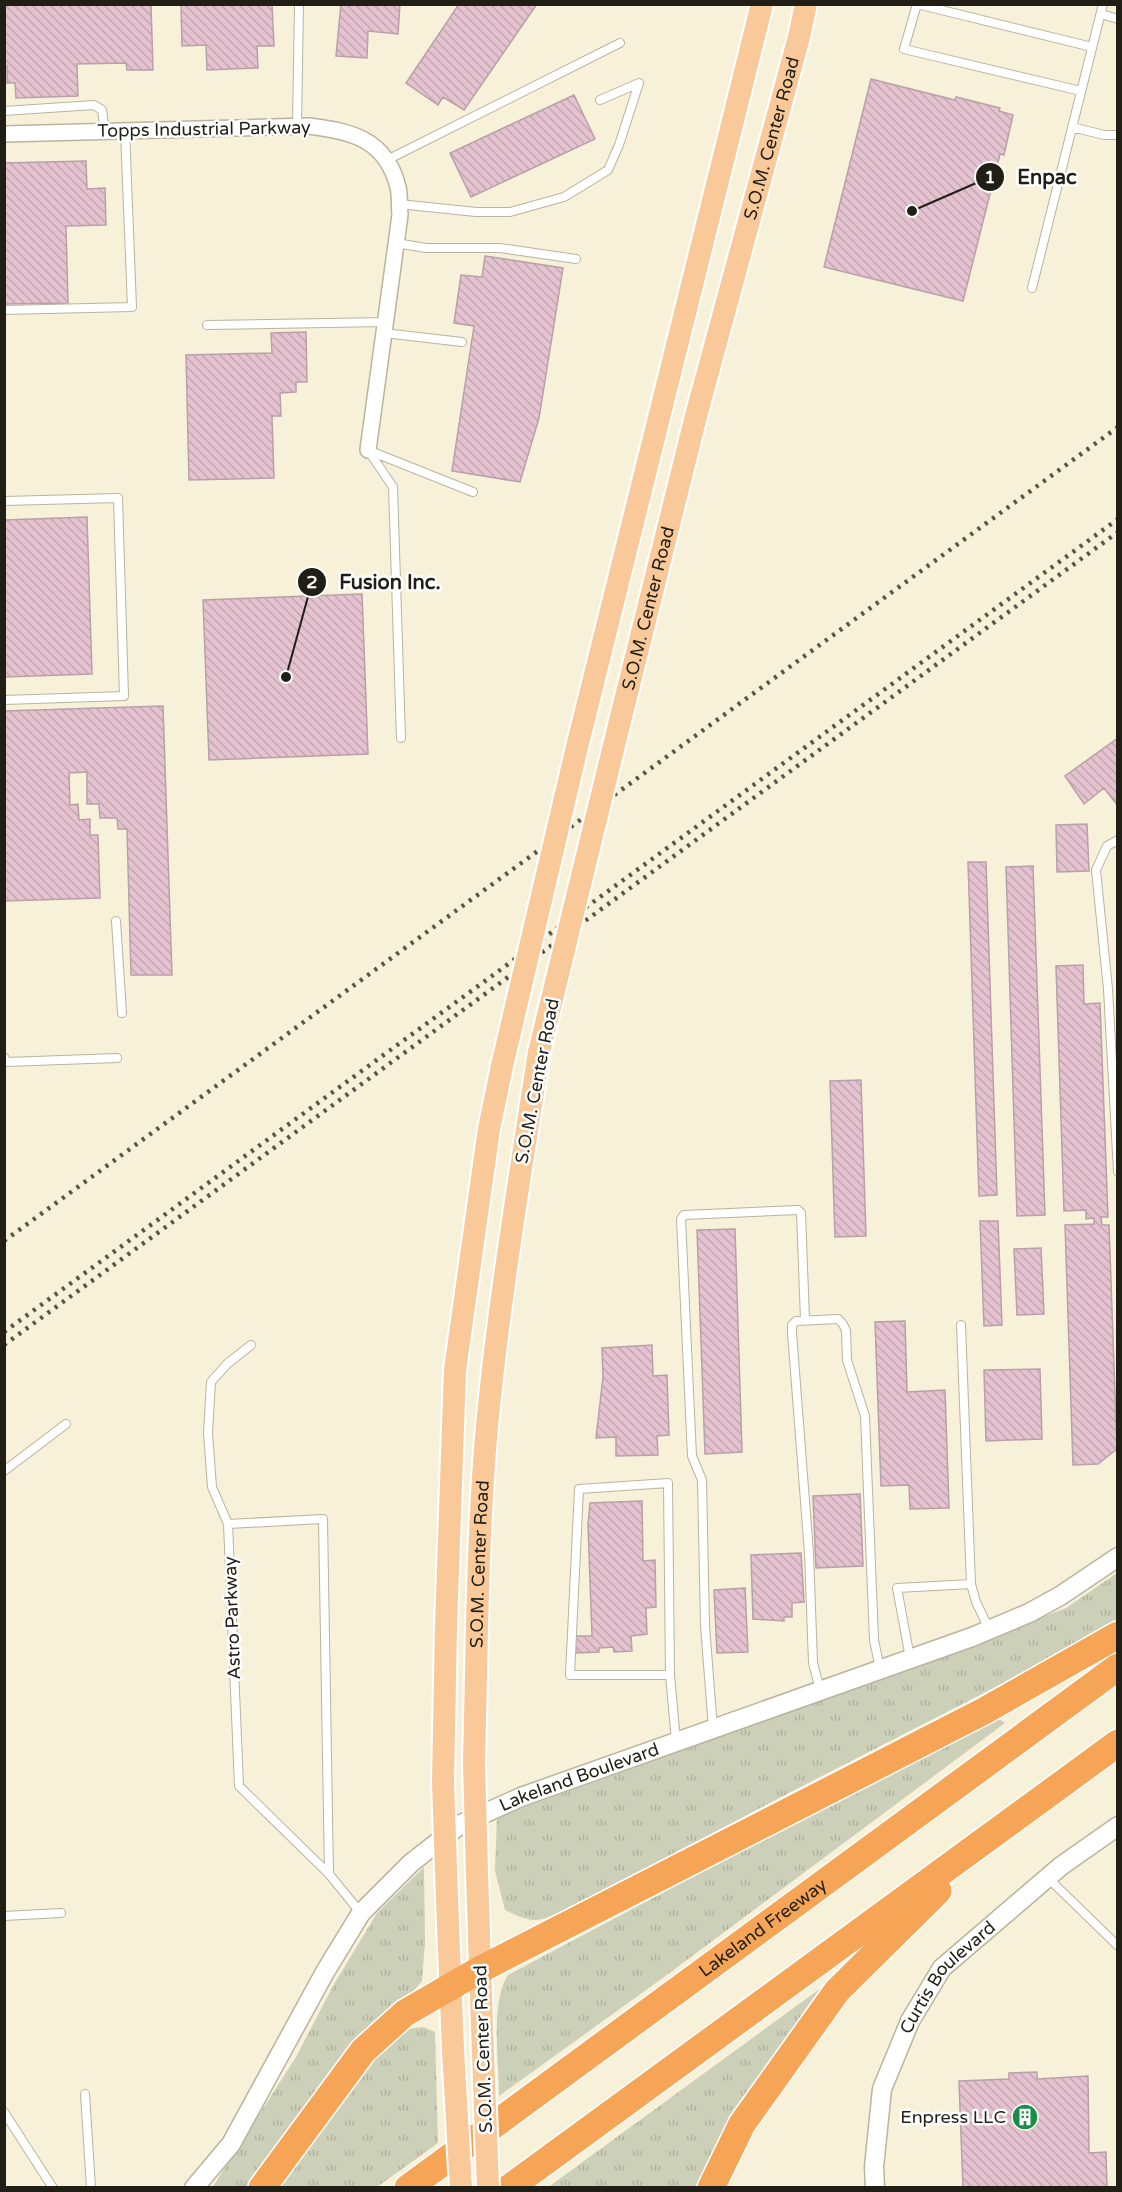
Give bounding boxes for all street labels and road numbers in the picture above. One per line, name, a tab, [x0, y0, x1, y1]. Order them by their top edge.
street label: S.O.M. Center Road	[739, 54, 804, 222]
street label: Topps Industrial Parkway	[97, 116, 311, 142]
street label: S.O.M. Center Road	[617, 524, 679, 692]
street label: S.O.M. Center Road	[510, 997, 564, 1165]
street label: S.O.M. Center Road	[466, 1479, 494, 1648]
street label: Astro Parkway	[219, 1556, 245, 1680]
street label: Lakeland Boulevard	[496, 1738, 662, 1816]
street label: Lakeland Freeway	[694, 1873, 831, 1982]
street label: Curtis Boulevard	[895, 1916, 1000, 2037]
street label: S.O.M. Center Road	[469, 1965, 497, 2133]

